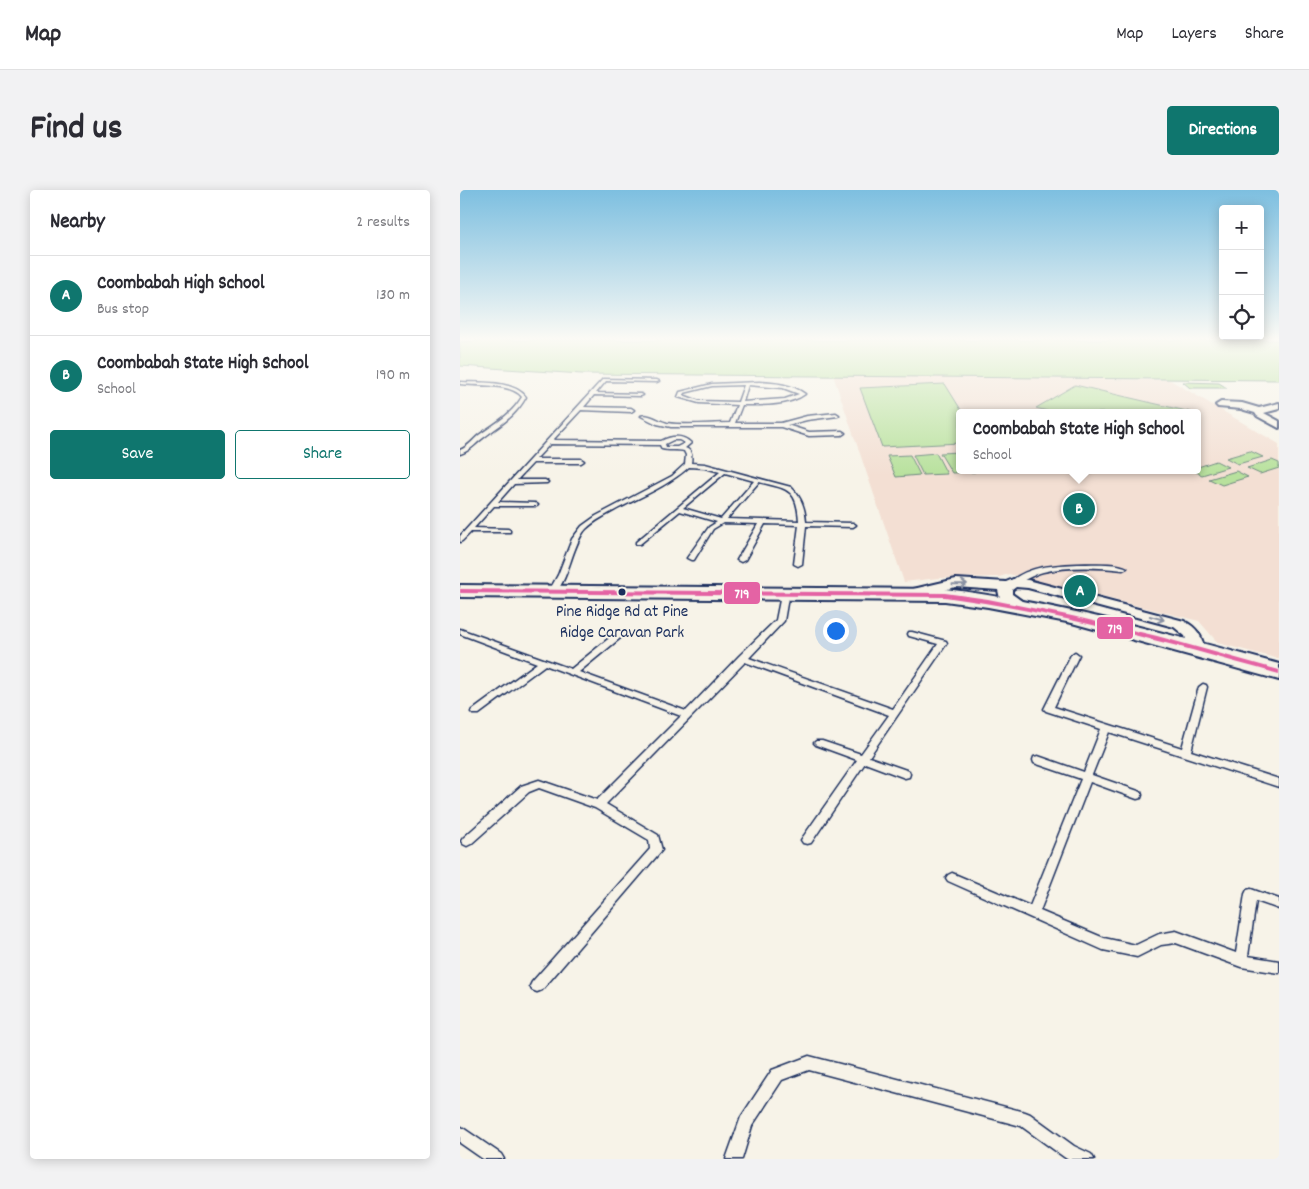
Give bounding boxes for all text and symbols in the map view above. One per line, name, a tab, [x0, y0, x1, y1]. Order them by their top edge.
text: Map	[25, 18, 61, 52]
text: Map	[1116, 22, 1143, 47]
text: Layers	[1171, 22, 1217, 47]
text: Share	[1245, 22, 1284, 47]
text: Find us	[30, 105, 122, 155]
button: Directions	[1167, 106, 1279, 155]
map controls	[1219, 205, 1264, 340]
button: +	[1219, 205, 1264, 250]
text: Nearby	[50, 208, 105, 238]
text: 2 results	[356, 211, 410, 234]
button: −	[1219, 250, 1264, 295]
text: Coombabah High School	[97, 271, 264, 298]
text: A	[62, 284, 70, 307]
text: 130 m	[376, 284, 410, 307]
button: locate	[1219, 295, 1264, 340]
text: Bus stop	[97, 298, 149, 321]
text: Coombabah State High School	[97, 351, 308, 378]
text: B	[62, 364, 70, 387]
text: 190 m	[376, 364, 410, 387]
text: School	[97, 378, 136, 401]
popup	[956, 409, 1201, 474]
text: Coombabah State High School	[973, 417, 1184, 444]
button: Save	[50, 430, 225, 479]
button: Share	[235, 430, 410, 479]
text: School	[973, 444, 1012, 467]
pin: B	[1063, 490, 1095, 528]
pin: A	[1064, 572, 1096, 610]
one-way arrow	[952, 579, 968, 589]
line badge: 719	[723, 581, 761, 605]
text: 719	[735, 585, 749, 605]
marker: Pine Ridge Rd at Pine Ridge Caravan Park	[617, 587, 627, 597]
place label: Pine Ridge Rd at Pine Ridge Caravan Park	[556, 601, 688, 646]
one-way arrow	[1148, 614, 1164, 623]
line badge: 719	[1096, 616, 1134, 640]
your location	[823, 618, 849, 644]
text: 719	[1108, 620, 1122, 640]

